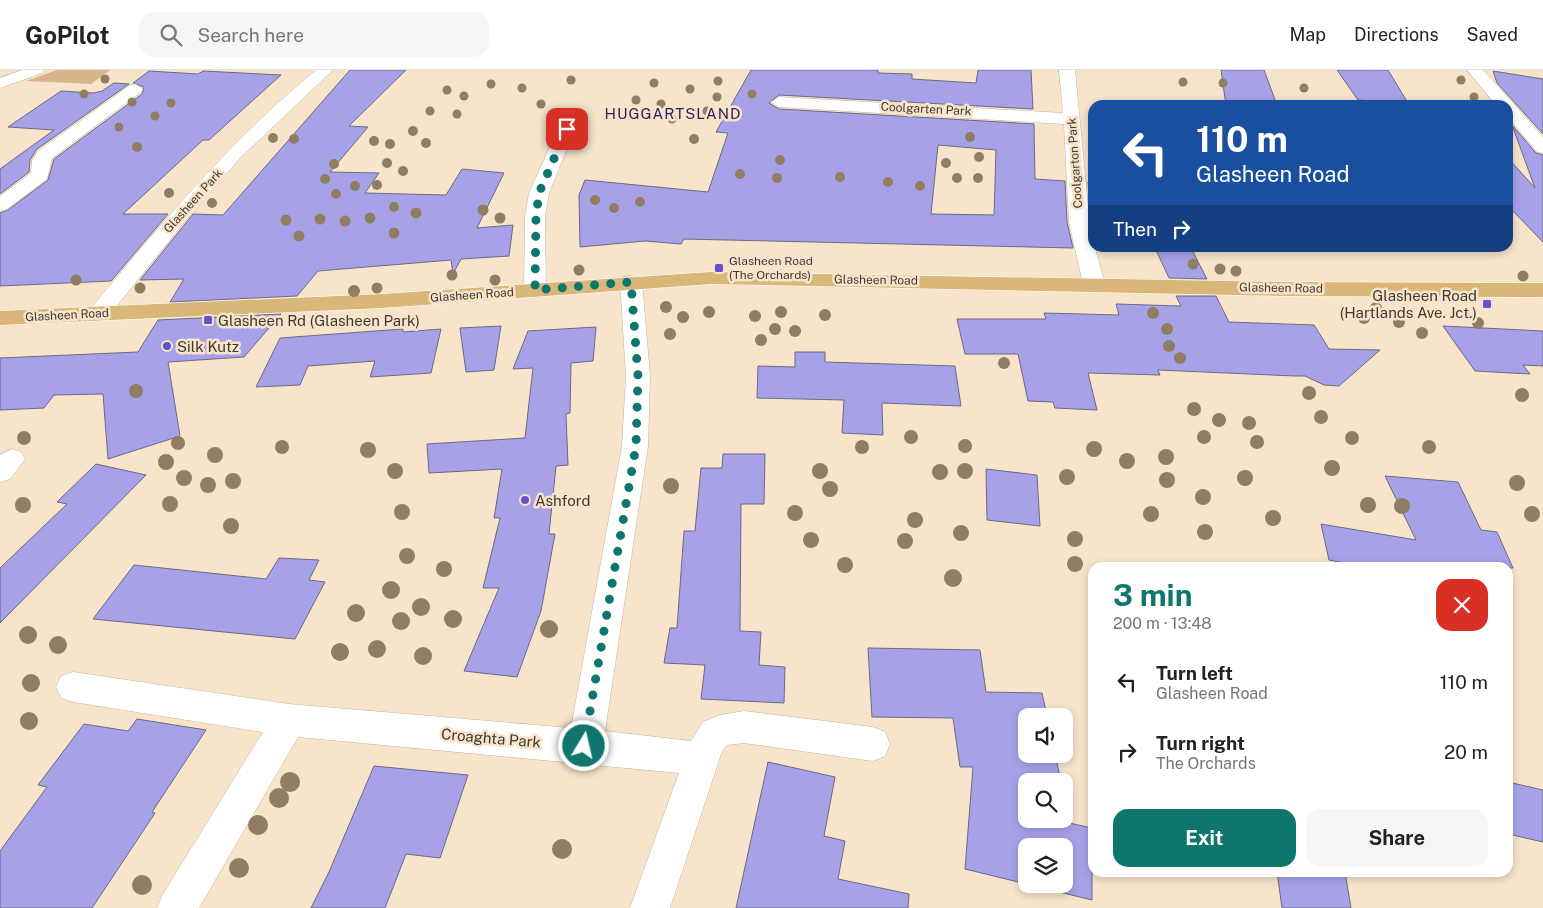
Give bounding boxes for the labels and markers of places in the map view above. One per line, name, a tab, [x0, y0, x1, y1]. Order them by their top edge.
pin	[546, 108, 588, 150]
place label: Glasheen Road (The Orchards)	[729, 254, 813, 282]
marker: Glasheen Road (The Orchards)	[713, 262, 725, 274]
place label: Glasheen Road (Hartlands Ave. Jct.)	[1340, 287, 1477, 321]
marker: Glasheen Road (Hartlands Ave. Jct.)	[1481, 298, 1493, 310]
place label: Glasheen Rd (Glasheen Park)	[218, 312, 420, 329]
marker: Glasheen Rd (Glasheen Park)	[202, 314, 214, 326]
place label: Silk Kutz	[177, 338, 239, 355]
marker: Silk Kutz	[161, 340, 173, 352]
place label: Ashford	[535, 492, 590, 509]
marker: Ashford	[519, 494, 531, 506]

